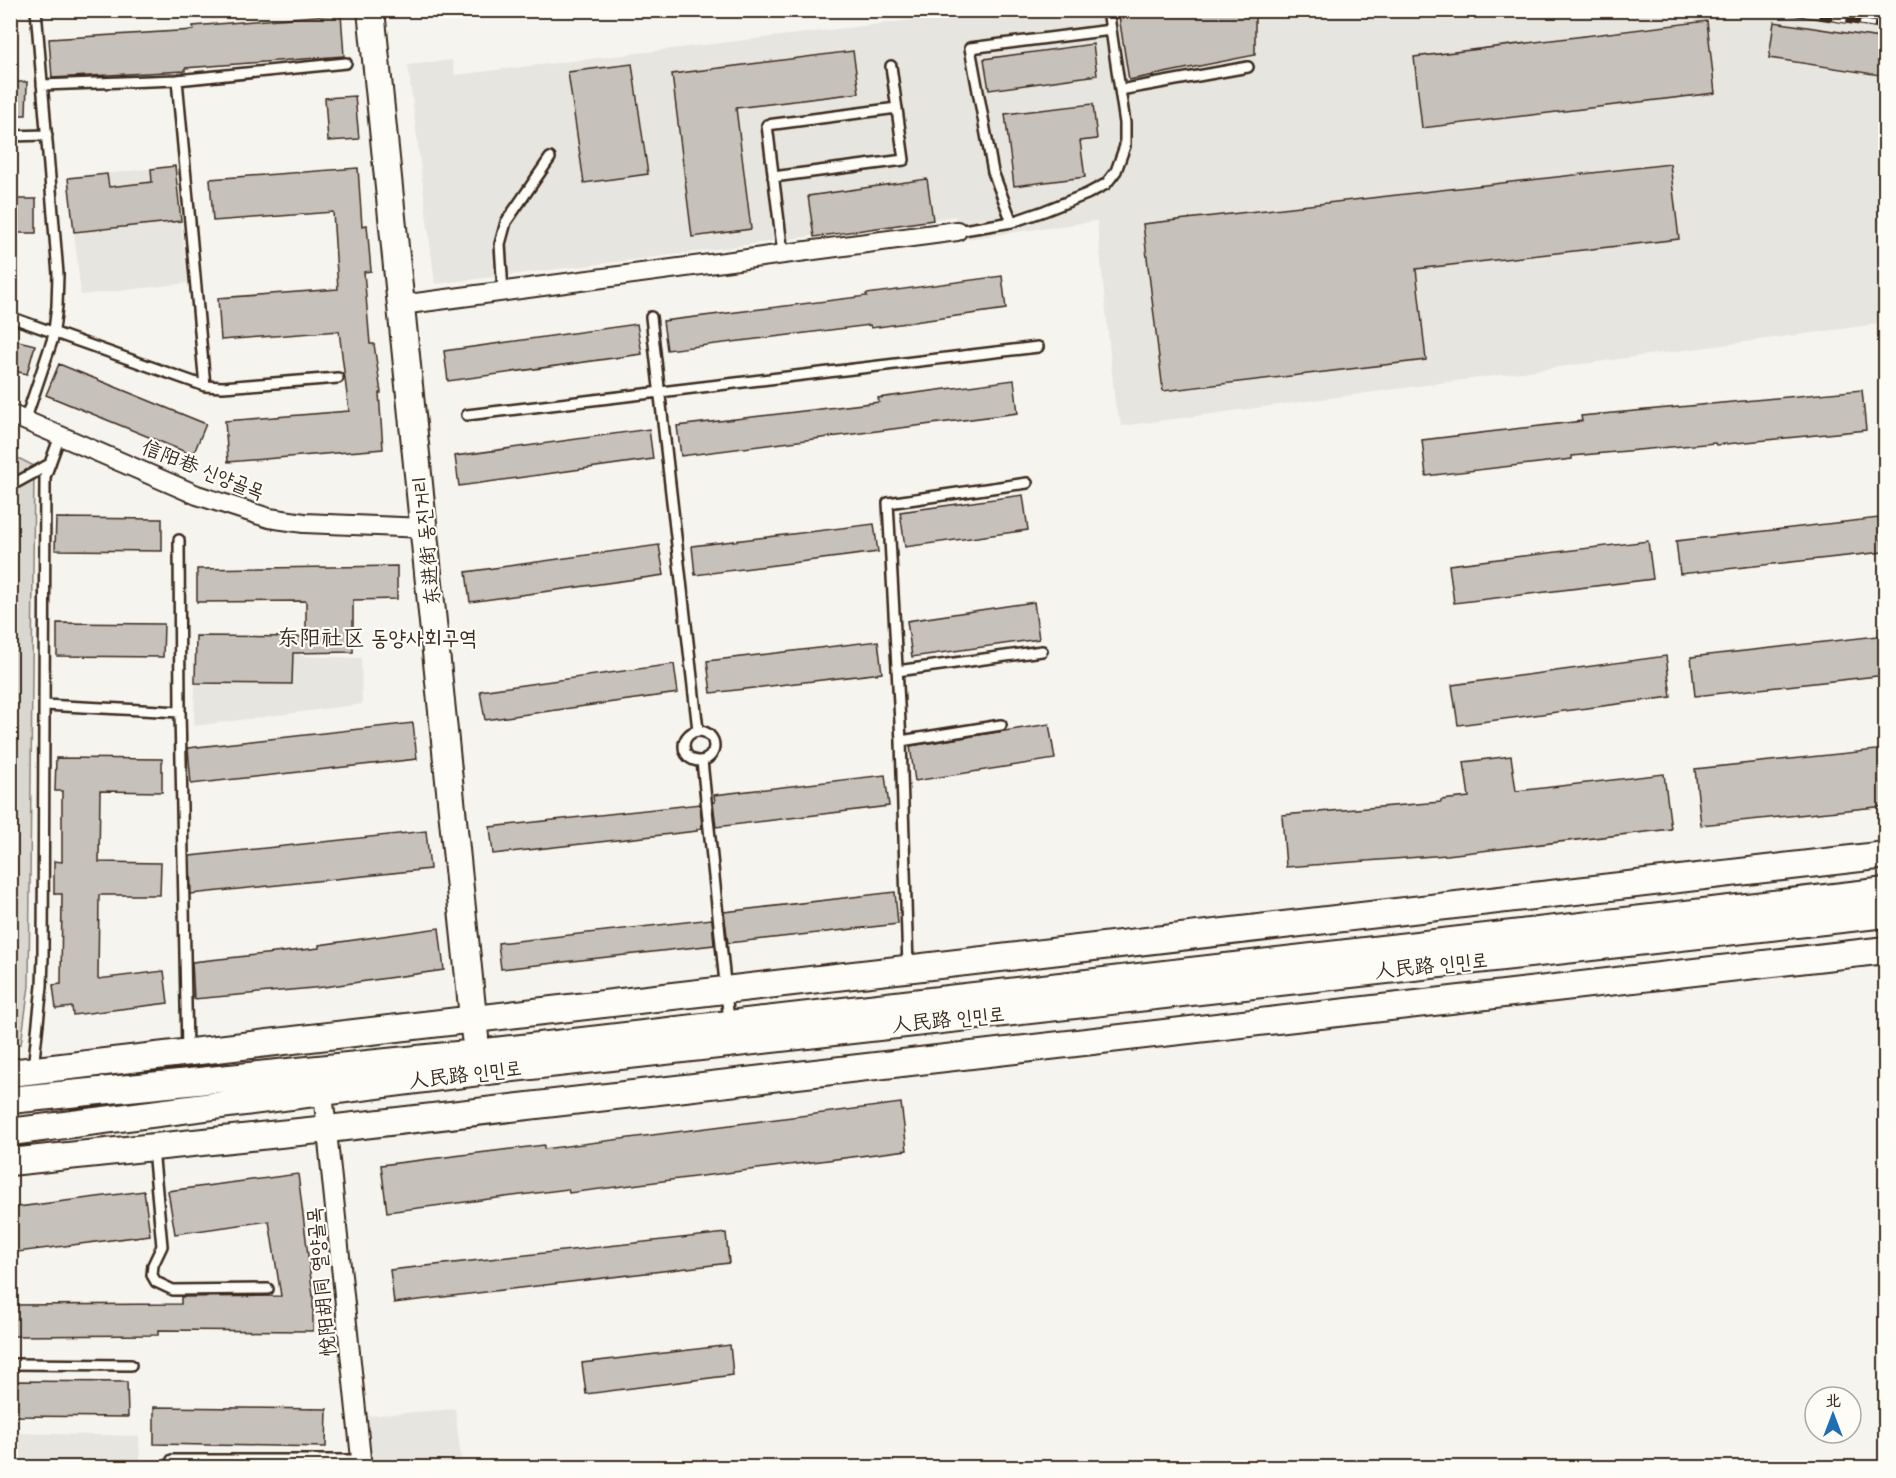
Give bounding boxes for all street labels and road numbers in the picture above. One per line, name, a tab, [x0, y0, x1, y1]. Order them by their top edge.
street label: 信阳巷 신양골목	[138, 435, 268, 504]
street label: 东进街 동진거리	[408, 475, 446, 607]
street label: 人民路 인민로	[1373, 948, 1489, 984]
street label: 人民路 인민로	[890, 1002, 1006, 1038]
street label: 人民路 인민로	[407, 1056, 523, 1094]
street label: 悦阳胡同 열양골목	[302, 1206, 342, 1358]

